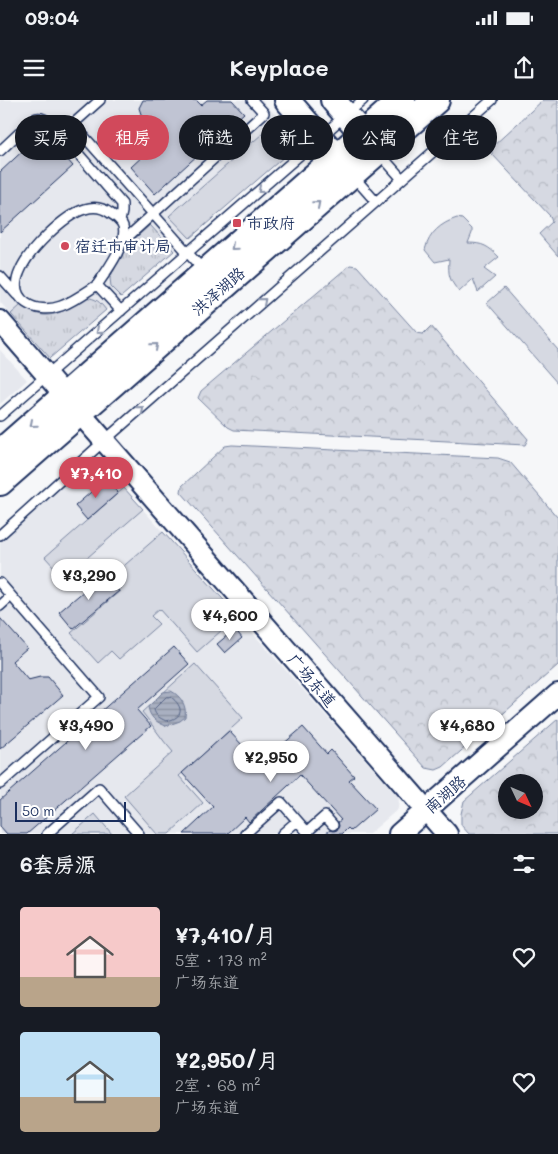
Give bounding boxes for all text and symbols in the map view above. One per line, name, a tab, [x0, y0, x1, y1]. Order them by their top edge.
text: 09:04	[25, 5, 79, 30]
text: Keyplace	[229, 53, 329, 82]
icon: menu	[20, 54, 48, 82]
icon: share	[510, 54, 538, 82]
chip: 买房	[15, 115, 87, 160]
chip: 租房	[97, 115, 169, 160]
chip: 筛选	[179, 115, 251, 160]
chip: 新上	[261, 115, 333, 160]
chip: 公寓	[343, 115, 415, 160]
chip: 住宅	[425, 115, 497, 160]
one-way arrow	[257, 184, 266, 193]
one-way arrow	[311, 201, 320, 210]
place label: 市政府	[247, 212, 295, 233]
marker: 市政府	[231, 217, 243, 229]
place label: 宿迁市审计局	[75, 235, 171, 256]
marker: 宿迁市审计局	[59, 240, 71, 252]
one-way arrow	[231, 241, 240, 250]
street label: 洪泽湖路	[187, 262, 249, 320]
one-way arrow	[257, 298, 266, 307]
one-way arrow	[95, 325, 104, 334]
one-way arrow	[150, 343, 159, 352]
one-way arrow	[135, 405, 144, 414]
one-way arrow	[30, 418, 39, 427]
pin: ¥7,410	[55, 456, 137, 499]
text: ¥7,410	[70, 462, 122, 483]
pin: ¥3,290	[48, 558, 130, 601]
text: ¥3,290	[62, 564, 116, 585]
pin: ¥4,600	[189, 598, 271, 641]
text: ¥4,600	[202, 604, 258, 625]
street label: 广场东道	[283, 649, 341, 711]
pin: ¥3,490	[45, 708, 127, 751]
pin: ¥4,680	[426, 708, 508, 751]
text: ¥3,490	[58, 714, 114, 735]
text: ¥4,680	[439, 714, 495, 735]
pin: ¥2,950	[230, 740, 312, 783]
text: ¥2,950	[244, 746, 298, 767]
street label: 南湖路	[420, 770, 470, 817]
north arrow	[498, 774, 542, 819]
map controls	[498, 774, 543, 819]
scale bar	[15, 799, 126, 822]
text: 50 m	[22, 801, 54, 820]
text: 6套房源	[20, 850, 96, 877]
icon: filters	[510, 850, 538, 878]
text: ¥7,410/月	[175, 921, 276, 948]
icon: home	[60, 927, 120, 987]
icon: heart	[510, 943, 538, 971]
text: 5室 · 173 m²	[175, 949, 267, 970]
text: 广场东道	[175, 971, 239, 992]
text: ¥2,950/月	[175, 1046, 279, 1073]
icon: home	[60, 1052, 120, 1112]
icon: heart	[510, 1068, 538, 1096]
text: 2室 · 68 m²	[175, 1074, 260, 1095]
text: 广场东道	[175, 1096, 239, 1117]

